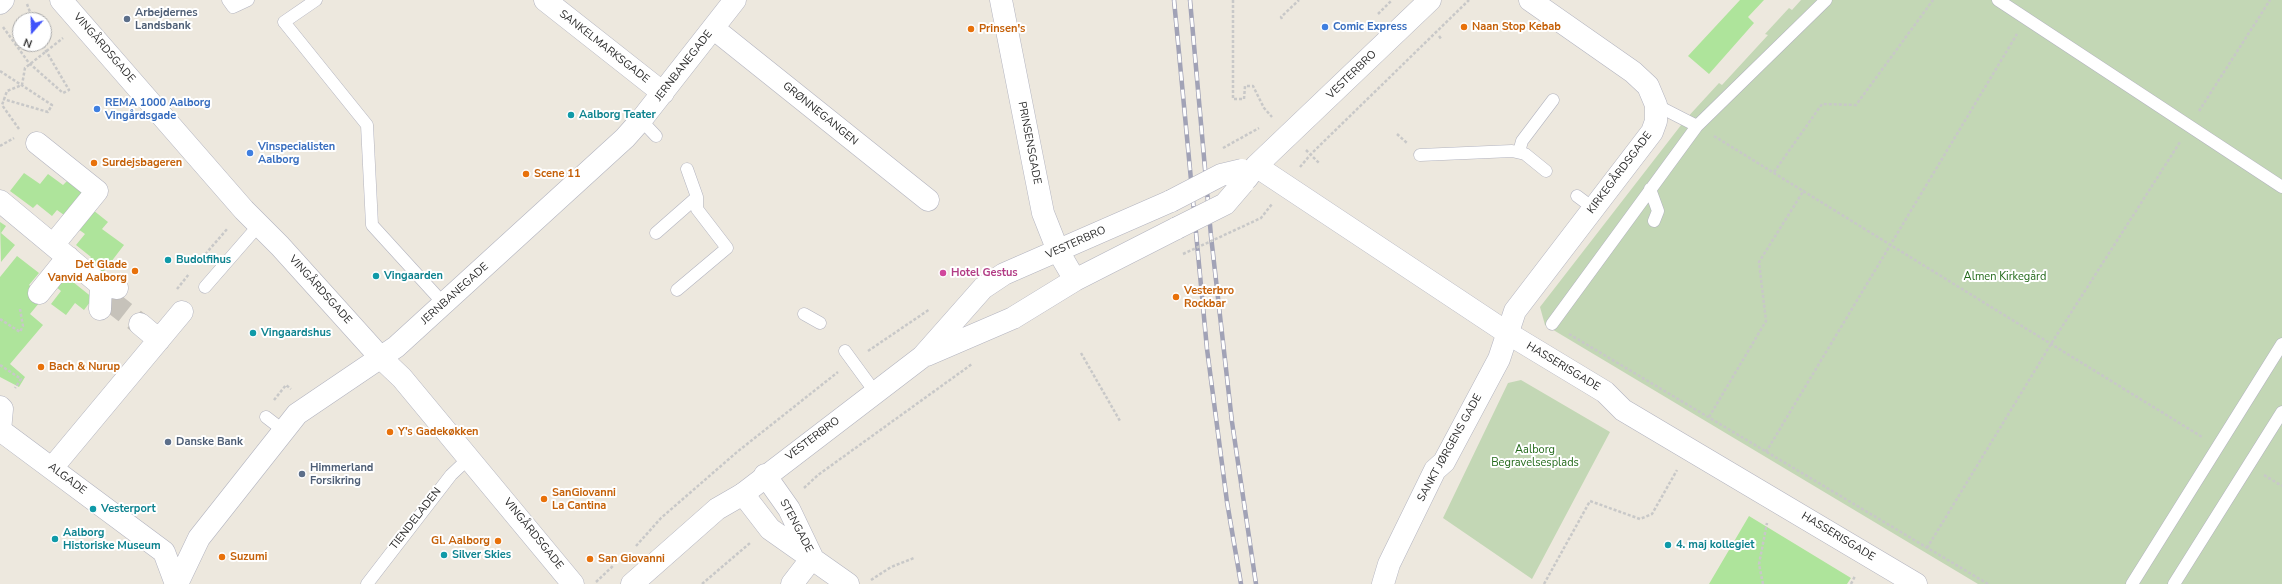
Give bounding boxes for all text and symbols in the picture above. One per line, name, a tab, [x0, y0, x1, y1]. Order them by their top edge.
place label: Arbejdernes Landsbank	[135, 6, 198, 32]
street label: SANKELMARKSGADE	[556, 8, 652, 86]
street label: VINGÅRDSGADE	[70, 11, 138, 85]
north arrow	[12, 12, 52, 52]
marker: Arbejdernes Landsbank	[122, 14, 132, 24]
place label: Comic Express	[1333, 20, 1407, 34]
place label: Naan Stop Kebab	[1472, 20, 1561, 34]
place label: Prinsen's	[979, 22, 1025, 36]
marker: Comic Express	[1320, 22, 1330, 32]
marker: Naan Stop Kebab	[1459, 22, 1469, 32]
marker: Prinsen's	[966, 24, 976, 34]
street label: JERNBANEGADE	[652, 28, 716, 104]
text: N	[22, 34, 35, 51]
street label: VESTERBRO	[1324, 48, 1380, 102]
street label: GRØNNEGANGEN	[780, 80, 860, 148]
place label: REMA 1000 Aalborg Vingårdsgade	[105, 96, 211, 122]
street label: PRINSENSGADE	[1015, 101, 1043, 185]
marker: REMA 1000 Aalborg Vingårdsgade	[92, 104, 102, 114]
place label: Aalborg Teater	[579, 108, 656, 122]
marker: Aalborg Teater	[566, 110, 576, 120]
street label: KIRKEGÅRDSGADE	[1585, 129, 1655, 217]
place label: Vinspecialisten Aalborg	[258, 140, 335, 166]
marker: Vinspecialisten Aalborg	[245, 148, 255, 158]
place label: Surdejsbageren	[102, 156, 182, 170]
marker: Surdejsbageren	[89, 158, 99, 168]
place label: Scene 11	[534, 167, 581, 181]
marker: Scene 11	[521, 169, 531, 179]
street label: VESTERBRO	[1044, 224, 1108, 262]
place label: Budolfihus	[176, 253, 231, 267]
street label: VINGÅRDSGADE	[286, 253, 354, 327]
marker: Budolfihus	[163, 255, 173, 265]
place label: Det Glade Vanvid Aalborg	[48, 258, 127, 284]
street label: JERNBANEGADE	[419, 260, 491, 328]
marker: Det Glade Vanvid Aalborg	[130, 266, 140, 276]
place label: Hotel Gestus	[951, 266, 1018, 280]
marker: Hotel Gestus	[938, 268, 948, 278]
place label: Vingaarden	[384, 269, 443, 283]
park label: Almen Kirkegård	[1964, 270, 2046, 284]
marker: Vingaarden	[371, 271, 381, 281]
place label: Vesterbro Rockbar	[1184, 284, 1234, 310]
marker: Vesterbro Rockbar	[1171, 292, 1181, 302]
place label: Vingaardshus	[261, 326, 331, 340]
marker: Vingaardshus	[248, 328, 258, 338]
street label: HASSERISGADE	[1524, 340, 1602, 394]
place label: Bach & Nurup	[49, 360, 120, 374]
marker: Bach & Nurup	[36, 362, 46, 372]
street label: SANKT JØRGENS GADE	[1415, 392, 1485, 504]
street label: VESTERBRO	[783, 414, 843, 464]
place label: Y’s Gadekøkken	[398, 425, 479, 439]
marker: Y’s Gadekøkken	[385, 427, 395, 437]
place label: Danske Bank	[176, 435, 243, 449]
marker: Danske Bank	[163, 437, 173, 447]
park label: Aalborg Begravelsesplads	[1491, 443, 1579, 469]
street label: ALGADE	[45, 460, 89, 498]
place label: Himmerland Forsikring	[310, 461, 373, 487]
marker: Himmerland Forsikring	[297, 469, 307, 479]
street label: TIENDELADEN	[388, 485, 444, 553]
place label: SanGiovanni La Cantina	[552, 486, 616, 512]
marker: SanGiovanni La Cantina	[539, 494, 549, 504]
street label: VINGÅRDSGADE	[500, 496, 566, 572]
street label: STENGADE	[776, 497, 816, 555]
place label: Vesterport	[101, 502, 156, 516]
marker: Vesterport	[88, 504, 98, 514]
street label: HASSERISGADE	[1799, 510, 1877, 564]
place label: Aalborg Historiske Museum	[63, 526, 161, 552]
marker: Aalborg Historiske Museum	[50, 534, 60, 544]
place label: Gl. Aalborg	[431, 534, 490, 548]
marker: Gl. Aalborg	[493, 536, 503, 546]
place label: 4. maj kollegiet	[1676, 538, 1754, 552]
marker: 4. maj kollegiet	[1663, 540, 1673, 550]
place label: Silver Skies	[452, 548, 511, 562]
place label: Suzumi	[230, 550, 267, 564]
marker: Silver Skies	[439, 550, 449, 560]
marker: Suzumi	[217, 552, 227, 562]
place label: San Giovanni	[598, 552, 665, 566]
marker: San Giovanni	[585, 554, 595, 564]

